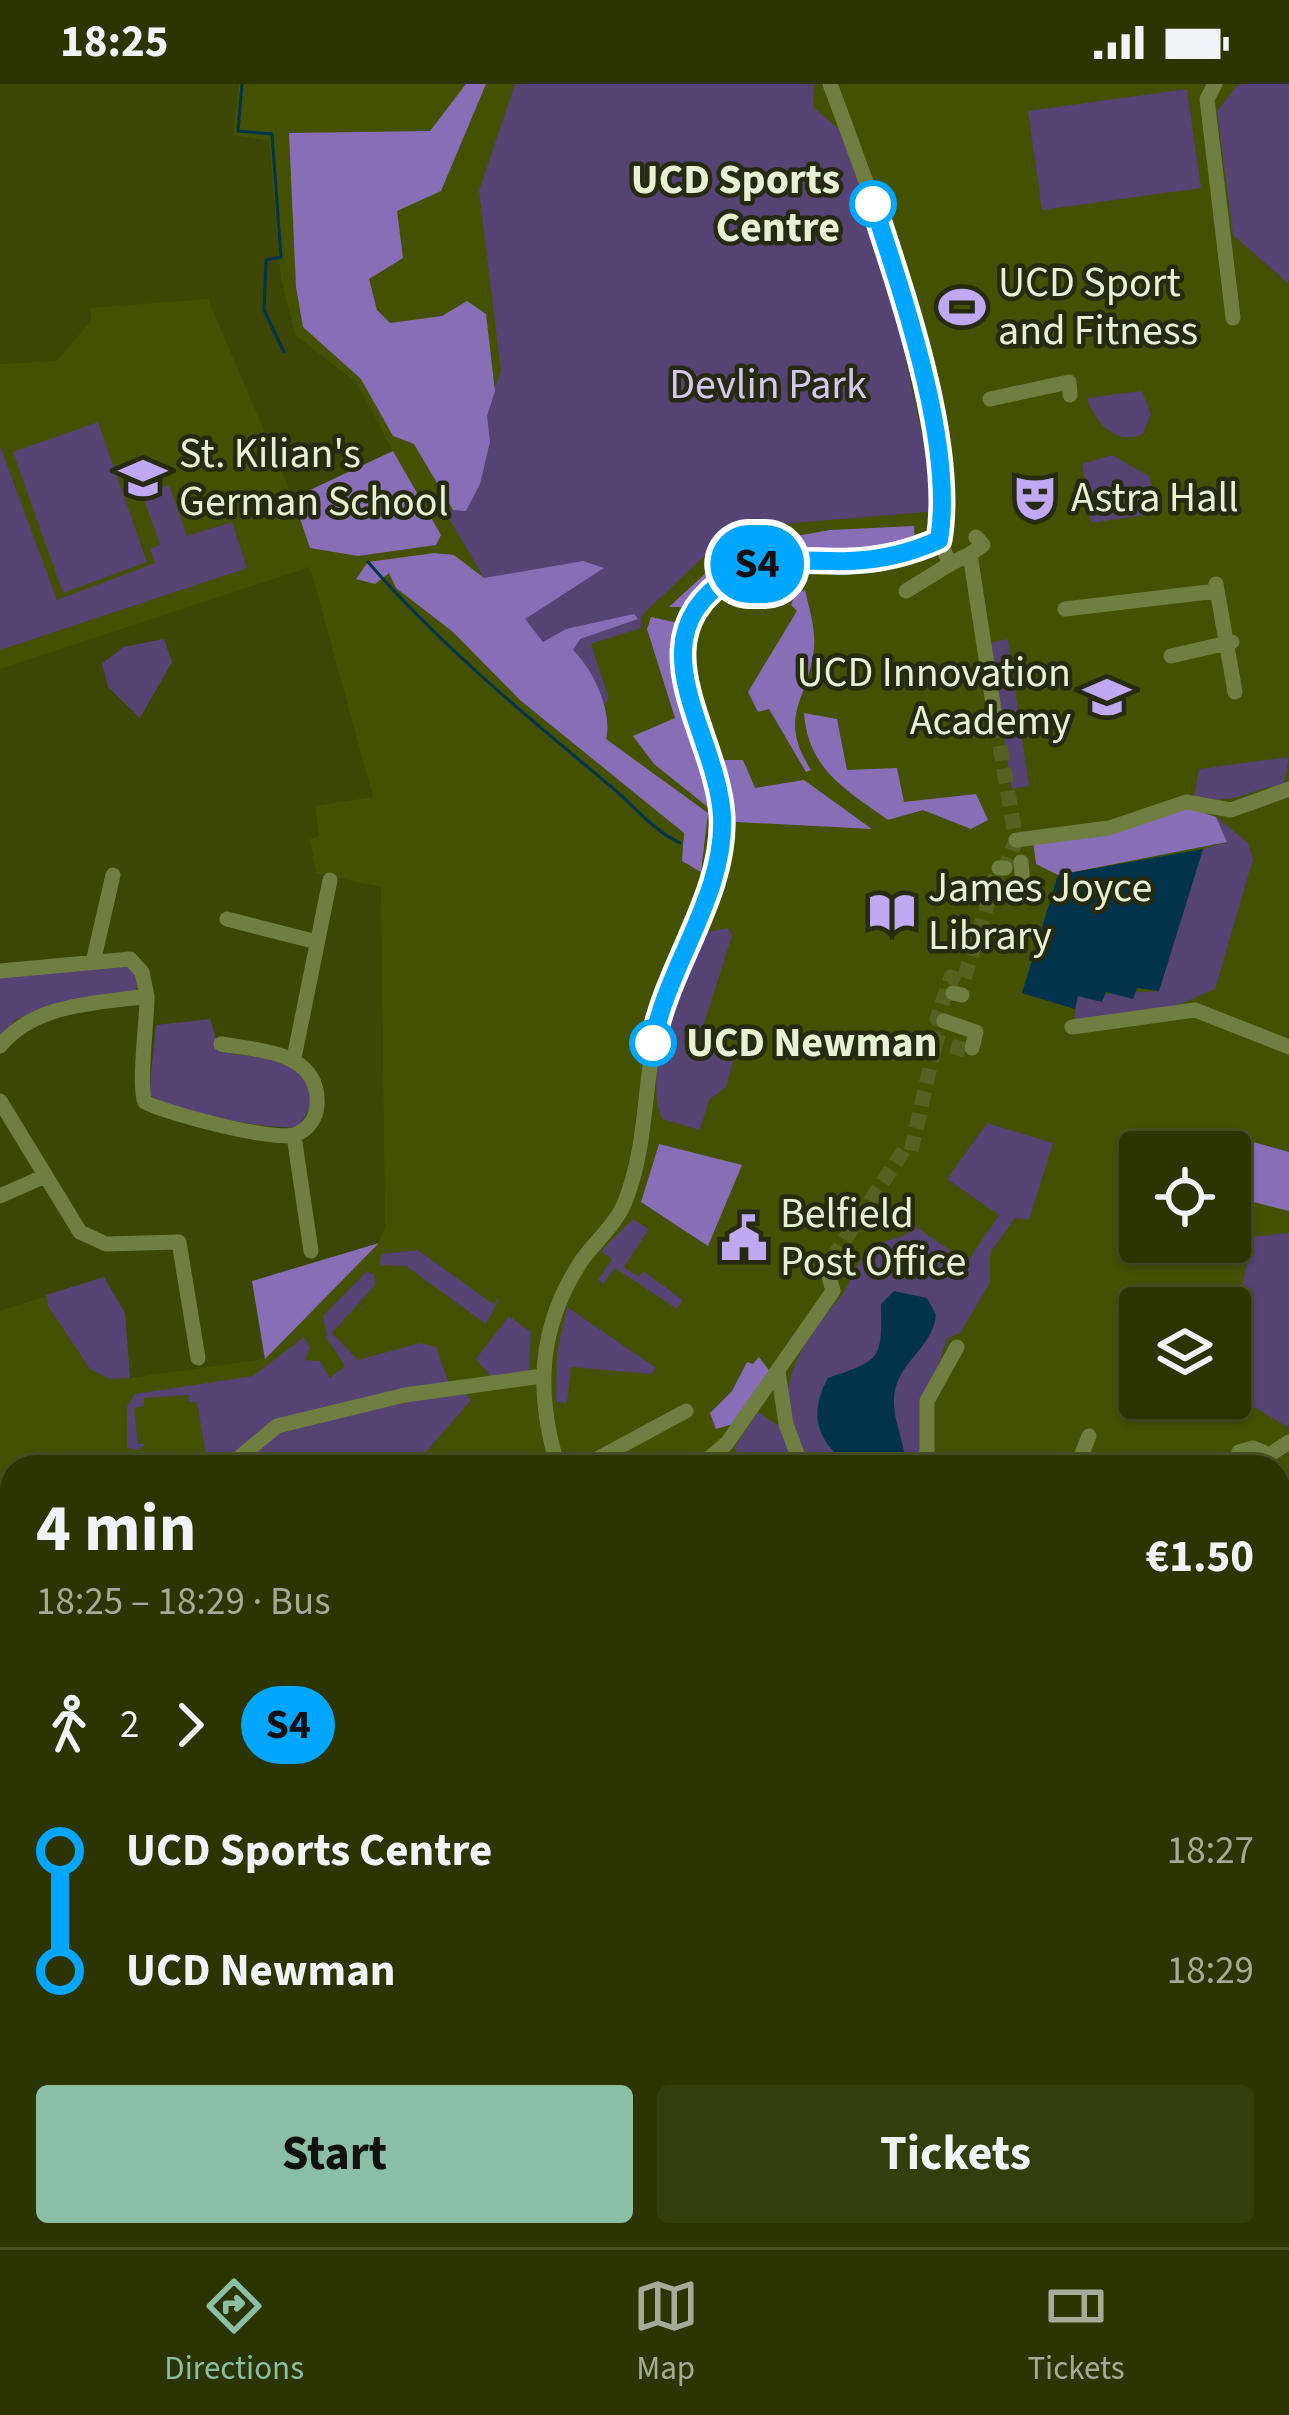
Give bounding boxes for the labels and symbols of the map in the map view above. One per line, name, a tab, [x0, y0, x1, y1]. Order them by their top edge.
place label: UCD Sports Centre	[631, 150, 840, 258]
marker: UCD Sports Centre	[851, 182, 895, 226]
place label: UCD Sport and Fitness	[998, 253, 1198, 361]
sports icon: UCD Sport and Fitness	[937, 282, 987, 332]
park label: Devlin Park	[669, 355, 867, 415]
place label: St. Kilian's German School	[179, 424, 448, 532]
school or university icon: St. Kilian's German School	[118, 453, 168, 503]
place label: Astra Hall	[1071, 468, 1239, 528]
theatre icon: Astra Hall	[1010, 473, 1060, 523]
line badge: S4	[703, 525, 811, 603]
place label: UCD Innovation Academy	[796, 643, 1071, 751]
school or university icon: UCD Innovation Academy	[1082, 672, 1132, 722]
place label: James Joyce Library	[928, 858, 1152, 966]
library icon: James Joyce Library	[867, 887, 917, 937]
place label: UCD Newman	[686, 1013, 938, 1073]
marker: UCD Newman	[631, 1021, 675, 1065]
place label: Belfield Post Office	[780, 1184, 966, 1292]
public building icon: Belfield Post Office	[719, 1213, 769, 1263]

